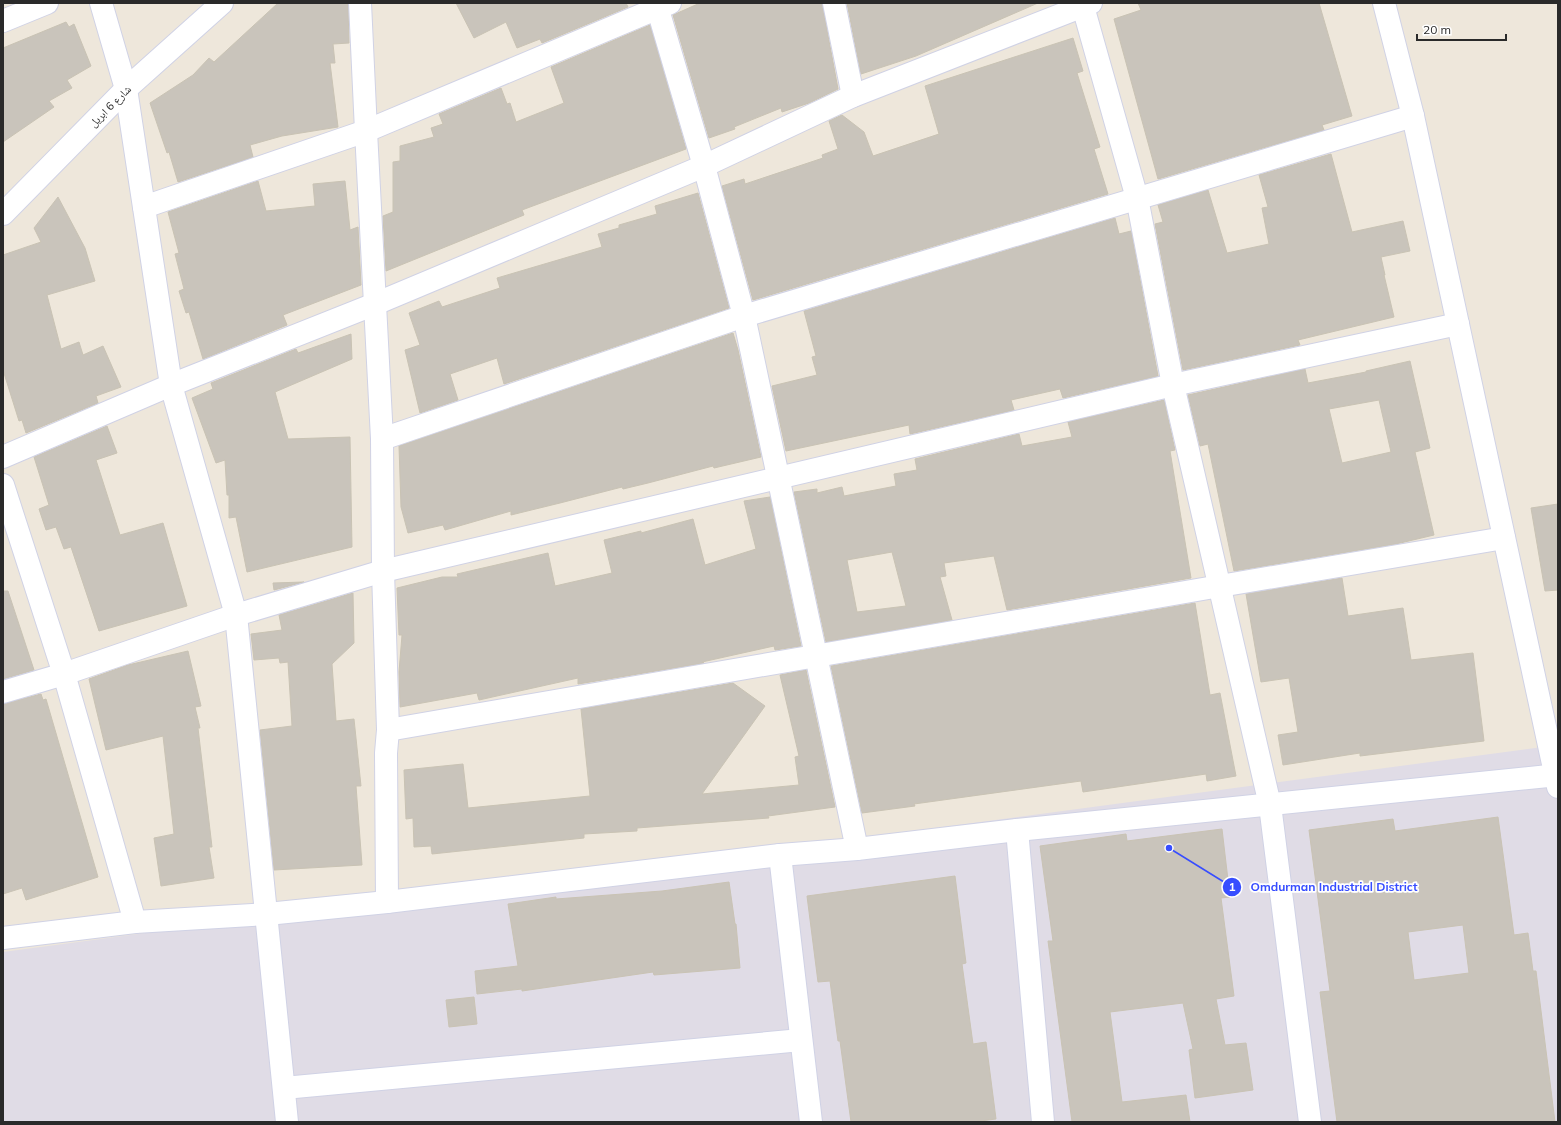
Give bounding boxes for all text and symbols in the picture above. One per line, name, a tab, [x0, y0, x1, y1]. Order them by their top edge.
scale bar	[1417, 16, 1506, 42]
text: 20 m	[1423, 22, 1451, 37]
street label: شارع 6 ابريل	[86, 82, 134, 130]
callout: Omdurman Industrial District	[1222, 875, 1425, 899]
text: 1	[1228, 879, 1236, 894]
text: Omdurman Industrial District	[1251, 879, 1418, 894]

